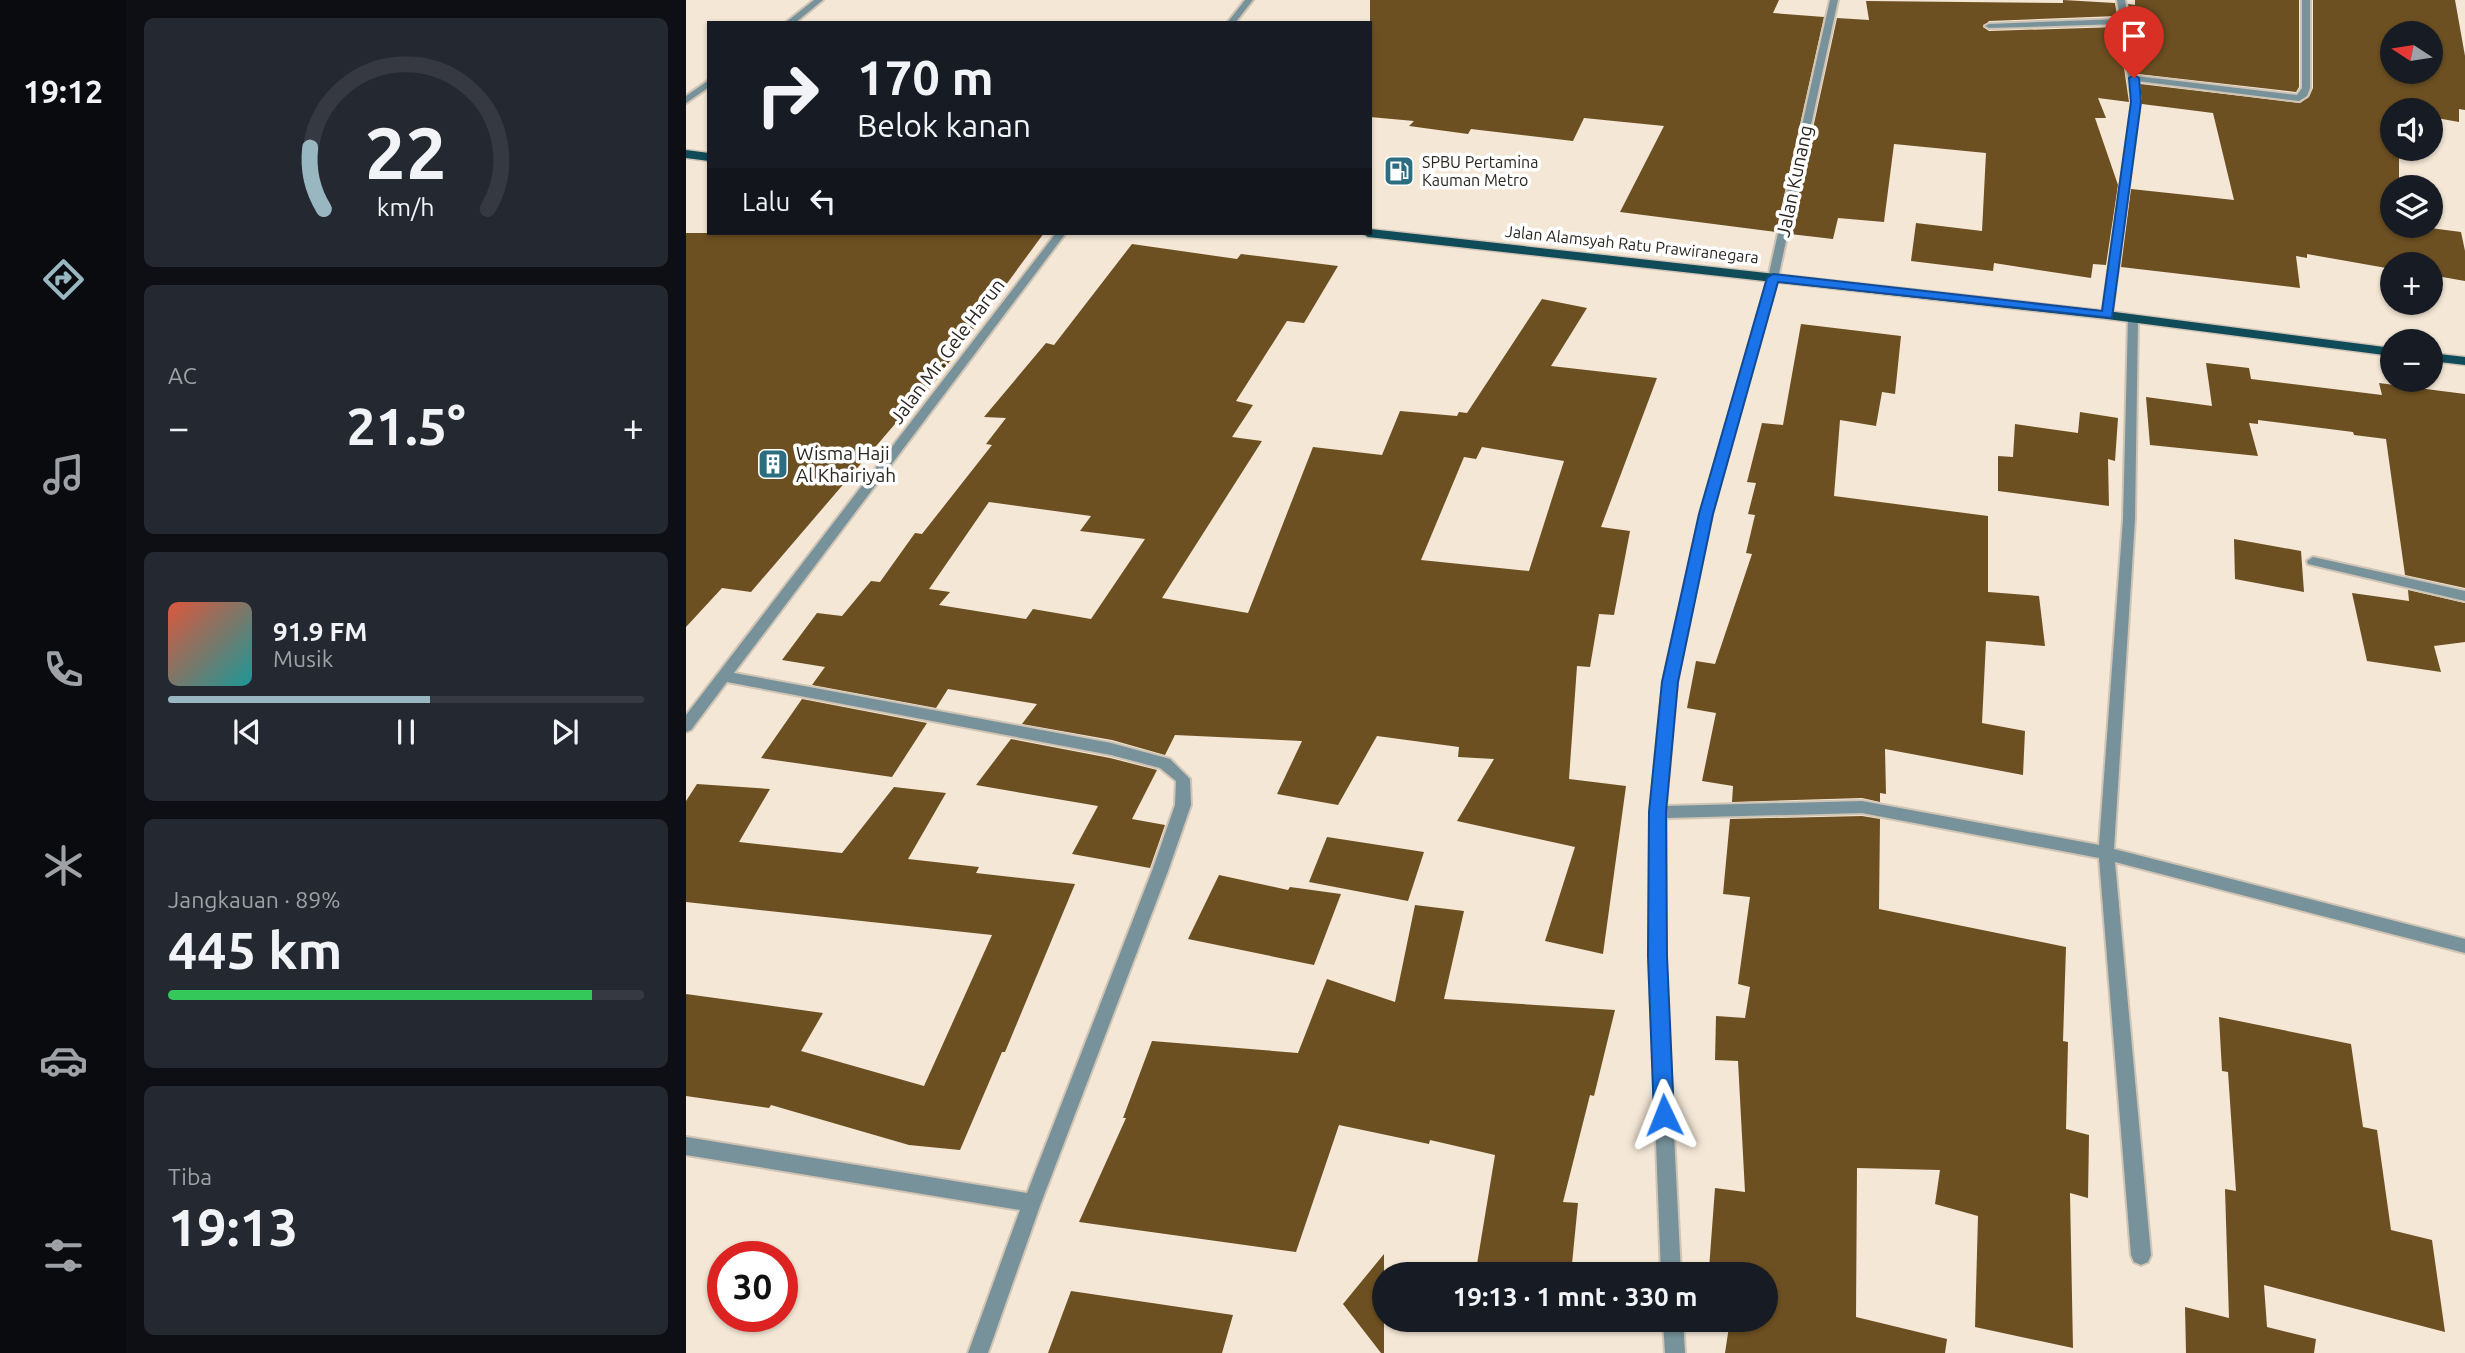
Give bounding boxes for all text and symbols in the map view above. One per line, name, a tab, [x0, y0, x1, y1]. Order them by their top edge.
pin	[2104, 6, 2164, 78]
icon: arrive	[2115, 17, 2153, 55]
north arrow	[2380, 21, 2443, 84]
map controls	[2380, 21, 2443, 392]
icon: right	[742, 49, 833, 140]
text: 170 m	[857, 49, 994, 104]
text: 19:12	[23, 73, 103, 109]
button: sound	[2380, 98, 2443, 161]
text: Belok kanan	[857, 107, 1031, 143]
text: 22	[365, 111, 447, 193]
street label: Jalan Kunang	[1771, 123, 1817, 239]
place label: SPBU Pertamina Kauman Metro	[1422, 153, 1538, 189]
fuel station icon: SPBU Pertamina Kauman Metro	[1382, 154, 1416, 188]
button: layers	[2380, 175, 2443, 238]
icon: left	[804, 182, 842, 220]
text: Lalu	[742, 187, 790, 216]
text: km/h	[377, 192, 435, 220]
street label: Jalan Alamsyah Ratu Prawiranegara	[1504, 222, 1760, 266]
button: +	[2380, 252, 2443, 315]
icon: directions	[39, 255, 88, 304]
street label: Jalan Mr. Gele Harun	[885, 274, 1009, 428]
button: −	[2380, 329, 2443, 392]
text: AC	[168, 363, 197, 388]
text: 21.5°	[346, 397, 466, 455]
text: −	[168, 406, 189, 448]
text: +	[623, 406, 644, 448]
place label: Wisma Haji Al Khairiyah	[796, 442, 896, 486]
building icon: Wisma Haji Al Khairiyah	[756, 447, 790, 481]
icon: music	[39, 450, 88, 499]
text: 91.9 FM	[273, 617, 367, 646]
icon: phone	[39, 645, 88, 694]
text: Musik	[273, 646, 333, 671]
icon: previous	[228, 713, 266, 751]
icon: pause	[387, 713, 425, 751]
icon: next	[546, 713, 584, 751]
icon: climate	[39, 841, 88, 890]
text: Jangkauan · 89%	[168, 887, 340, 912]
text: 445 km	[168, 921, 342, 979]
icon: car	[39, 1036, 88, 1085]
position arrow	[1627, 1078, 1701, 1152]
text: Tiba	[168, 1164, 212, 1189]
text: 19:13	[168, 1198, 298, 1256]
icon: filters	[39, 1231, 88, 1280]
speed limit sign: 30	[707, 1241, 798, 1332]
text: 19:13 · 1 mnt · 330 m	[1453, 1282, 1697, 1311]

